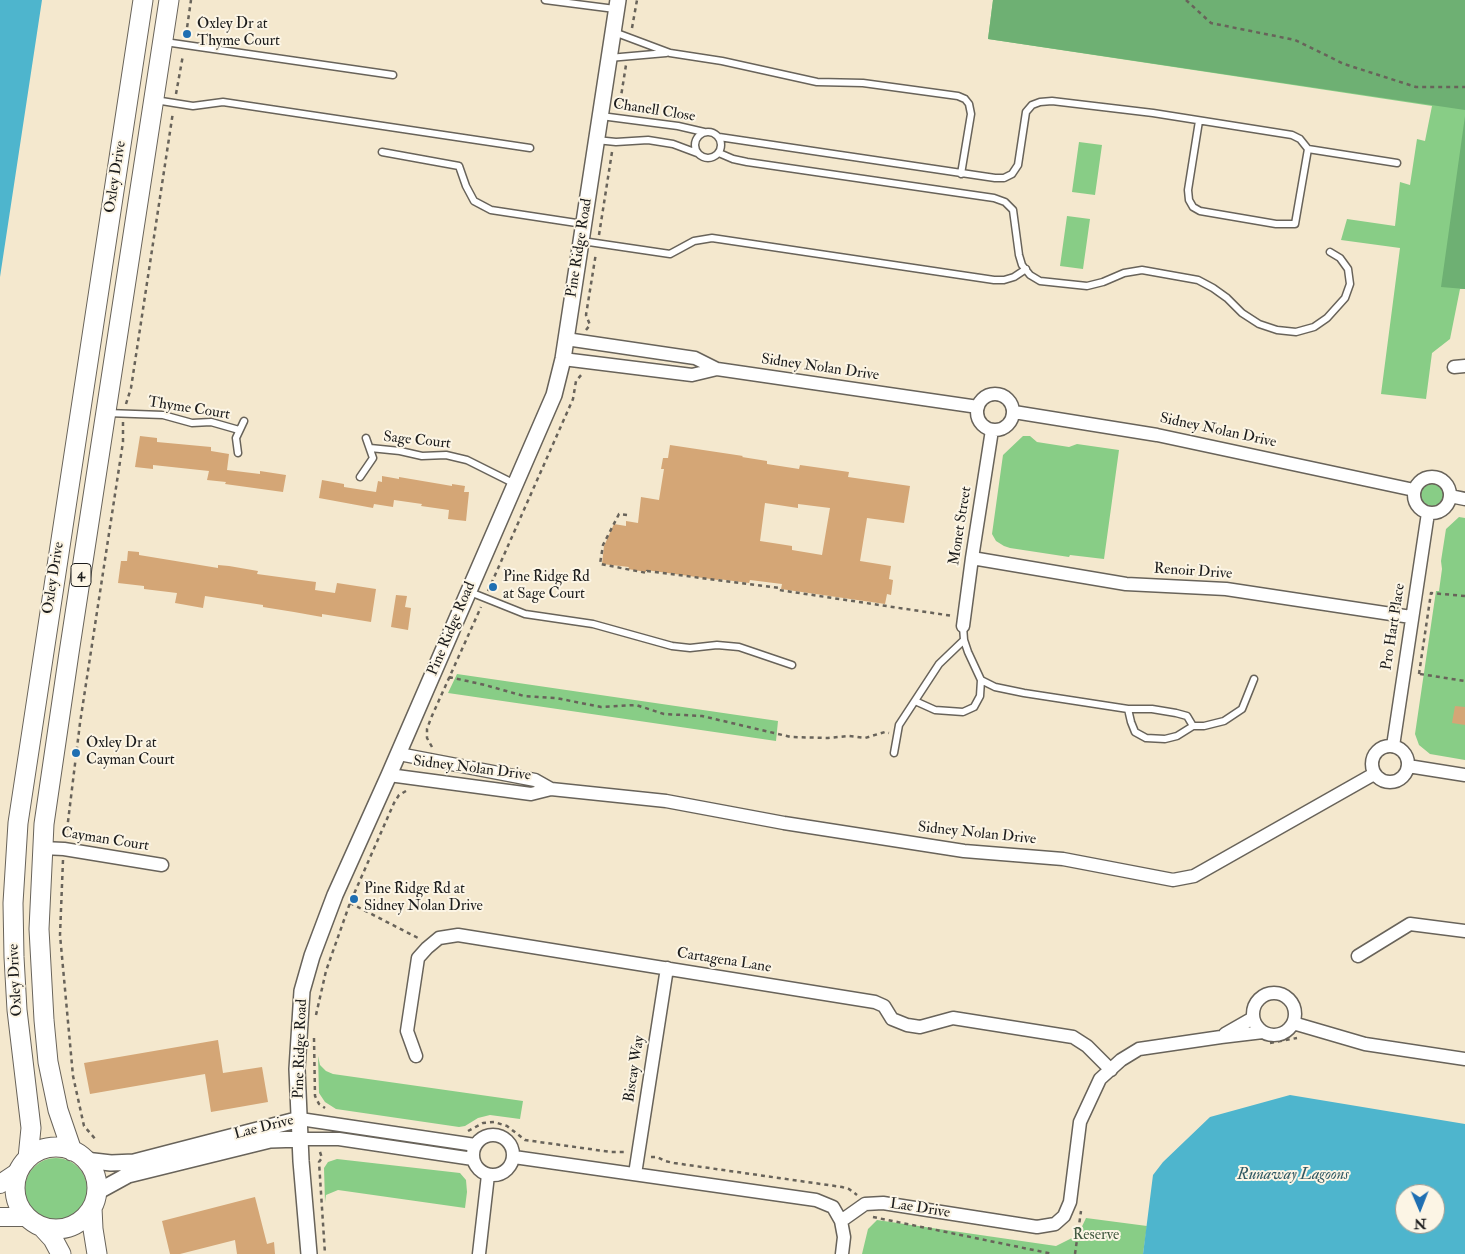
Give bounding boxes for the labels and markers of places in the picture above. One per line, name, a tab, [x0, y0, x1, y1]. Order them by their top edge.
place label: Oxley Dr at Thyme Court	[197, 16, 280, 51]
marker: Oxley Dr at Thyme Court	[181, 28, 193, 40]
place label: Pine Ridge Rd at Sage Court	[503, 569, 590, 604]
marker: Pine Ridge Rd at Sage Court	[487, 581, 499, 593]
place label: Oxley Dr at Cayman Court	[86, 735, 175, 770]
marker: Oxley Dr at Cayman Court	[70, 747, 82, 759]
place label: Pine Ridge Rd at Sidney Nolan Drive	[364, 881, 483, 916]
marker: Pine Ridge Rd at Sidney Nolan Drive	[348, 893, 360, 905]

